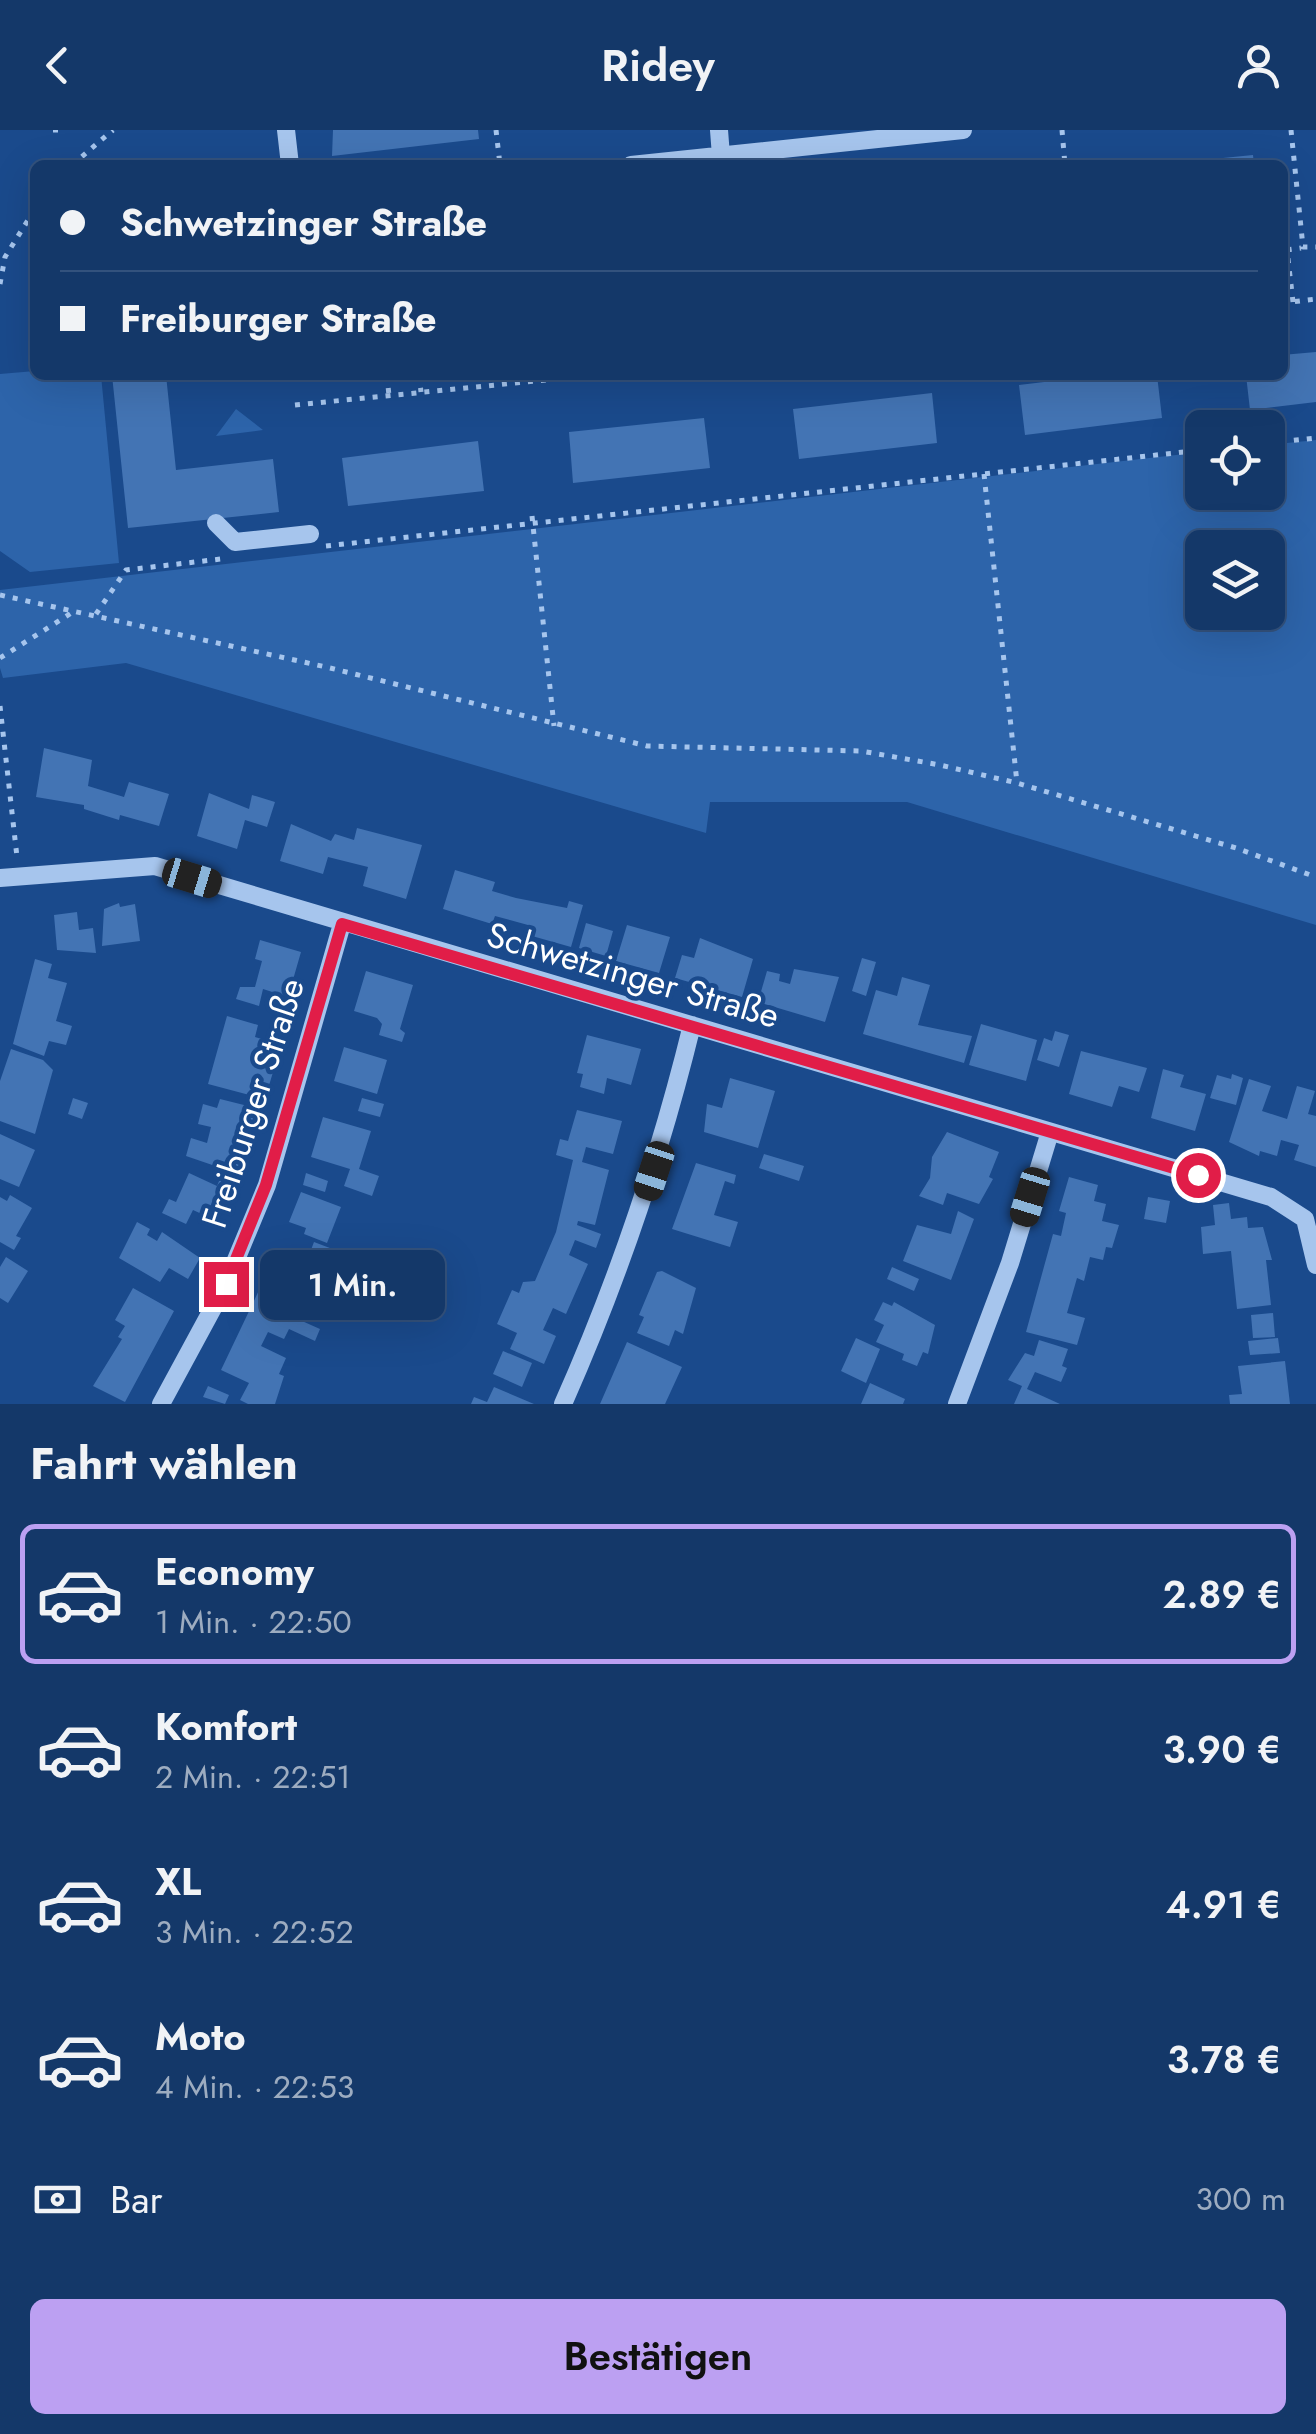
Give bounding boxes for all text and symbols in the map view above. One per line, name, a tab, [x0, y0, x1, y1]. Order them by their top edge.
text: Ridey	[601, 33, 715, 98]
icon: back	[30, 38, 85, 93]
icon: person	[1231, 38, 1286, 93]
text: Schwetzinger Straße	[120, 195, 487, 250]
text: Freiburger Straße	[120, 291, 437, 346]
map controls	[1185, 410, 1285, 630]
button: locate	[1185, 410, 1285, 510]
button: layers	[1185, 530, 1285, 630]
car	[159, 855, 225, 901]
street label: Schwetzinger Straße	[481, 909, 785, 1041]
street label: Freiburger Straße	[189, 972, 317, 1234]
car	[630, 1138, 678, 1204]
route start	[1176, 1153, 1221, 1198]
car	[1007, 1164, 1053, 1230]
callout: 1 Min.	[261, 1249, 446, 1319]
route end	[204, 1262, 249, 1307]
text: 1 Min.	[308, 1262, 397, 1308]
text: Fahrt wählen	[30, 1431, 298, 1496]
text: Economy	[155, 1544, 314, 1599]
icon: car	[35, 1549, 125, 1639]
text: 2.89 €	[1163, 1567, 1281, 1622]
text: 1 Min. · 22:50	[155, 1599, 352, 1645]
text: Komfort	[155, 1699, 297, 1754]
icon: car	[35, 1704, 125, 1794]
text: 3.90 €	[1163, 1722, 1281, 1777]
text: 2 Min. · 22:51	[155, 1754, 351, 1800]
text: XL	[155, 1854, 201, 1909]
icon: car	[35, 1859, 125, 1949]
text: 4.91 €	[1166, 1877, 1281, 1932]
text: 3 Min. · 22:52	[155, 1909, 354, 1955]
text: Moto	[155, 2009, 246, 2064]
icon: car	[35, 2014, 125, 2104]
text: 3.78 €	[1167, 2032, 1281, 2087]
text: 4 Min. · 22:53	[155, 2064, 354, 2110]
icon: cash	[30, 2172, 85, 2227]
text: Bar	[110, 2172, 163, 2227]
text: 300 m	[1196, 2176, 1286, 2222]
button: Bestätigen	[30, 2299, 1286, 2414]

